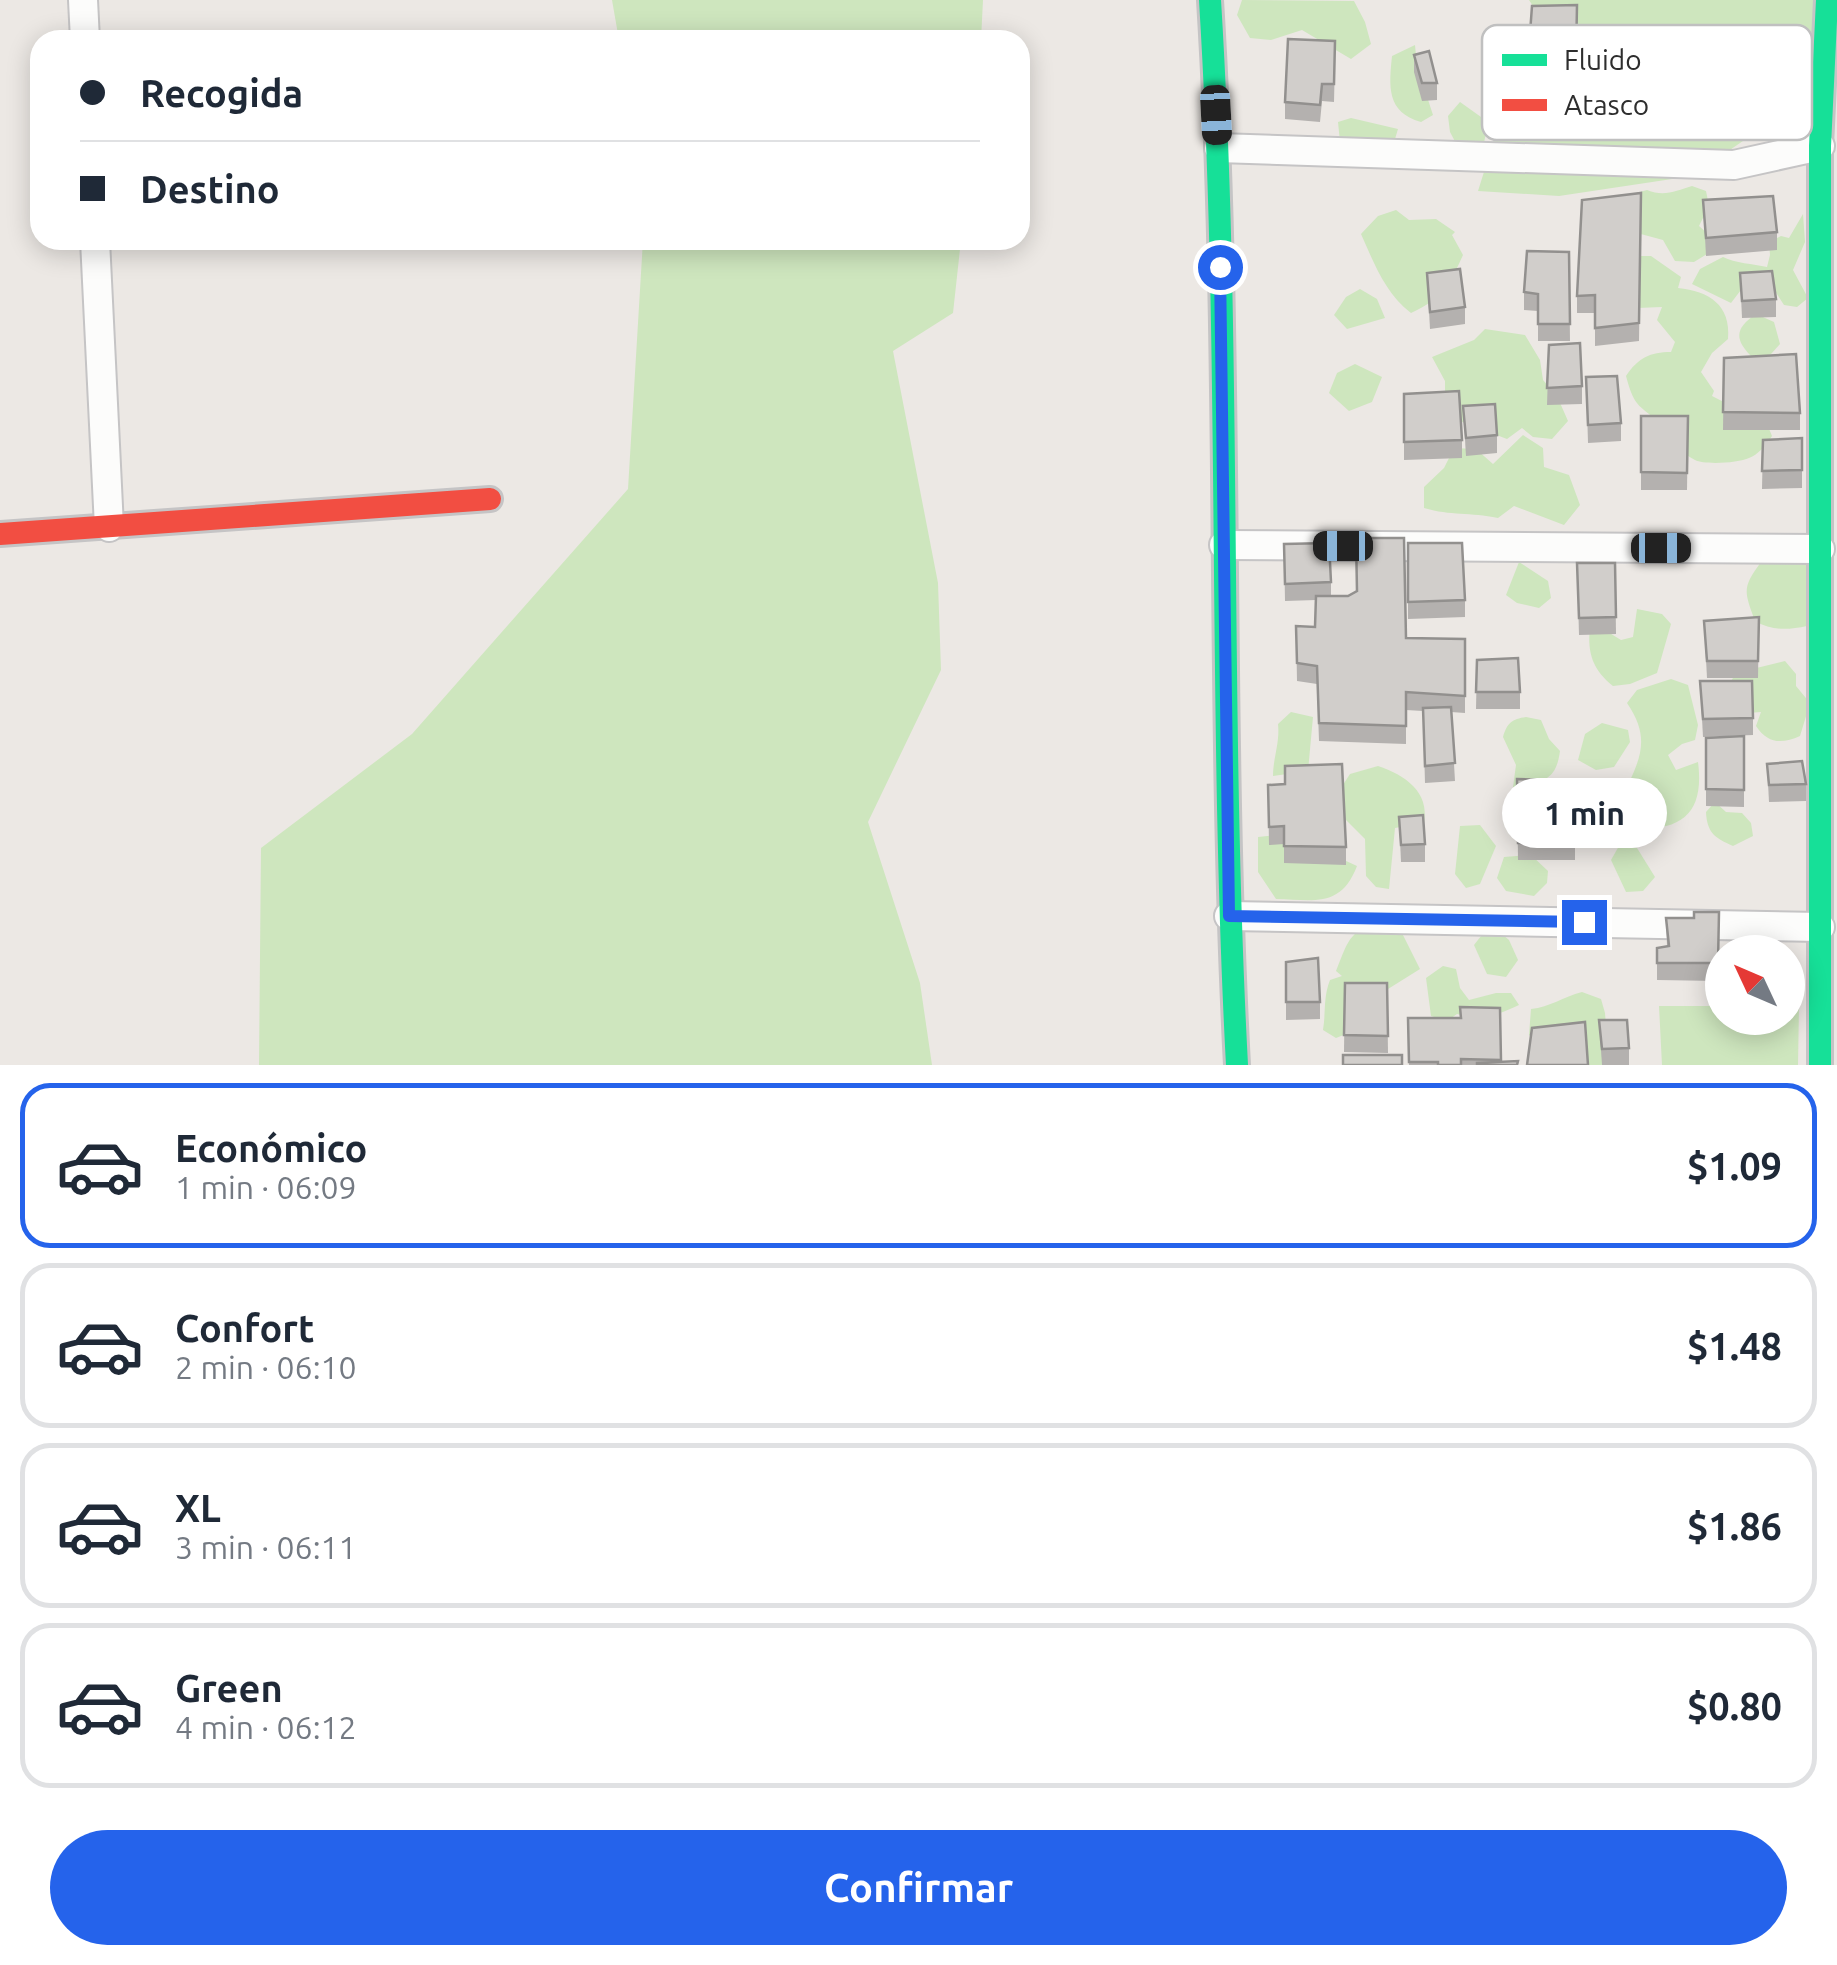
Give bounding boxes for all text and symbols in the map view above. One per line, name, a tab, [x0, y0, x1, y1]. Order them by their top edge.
legend	[1482, 25, 1812, 140]
text: Fluido	[1564, 44, 1642, 75]
text: Recogida	[140, 72, 303, 114]
car	[1199, 84, 1233, 146]
text: Atasco	[1564, 89, 1649, 120]
text: Destino	[140, 168, 280, 210]
route start	[1198, 245, 1243, 290]
car	[1313, 531, 1373, 561]
car	[1631, 533, 1691, 563]
callout: 1 min	[1502, 777, 1666, 847]
text: 1 min	[1544, 795, 1625, 831]
route end	[1562, 900, 1607, 945]
north arrow	[1705, 935, 1805, 1035]
map controls	[1705, 935, 1805, 1035]
icon: car	[55, 1121, 145, 1211]
text: Económico	[175, 1127, 367, 1169]
text: $1.09	[1687, 1145, 1782, 1187]
text: 1 min · 06:09	[175, 1169, 357, 1205]
icon: car	[55, 1301, 145, 1391]
text: Confort	[175, 1307, 314, 1349]
text: $1.48	[1687, 1325, 1782, 1367]
text: 2 min · 06:10	[175, 1349, 357, 1385]
icon: car	[55, 1481, 145, 1571]
text: XL	[175, 1487, 221, 1529]
text: $1.86	[1687, 1505, 1782, 1547]
text: 3 min · 06:11	[175, 1529, 357, 1565]
icon: car	[55, 1661, 145, 1751]
text: Green	[175, 1667, 283, 1709]
text: $0.80	[1687, 1685, 1782, 1727]
text: 4 min · 06:12	[175, 1709, 357, 1745]
button: Confirmar	[50, 1830, 1787, 1945]

